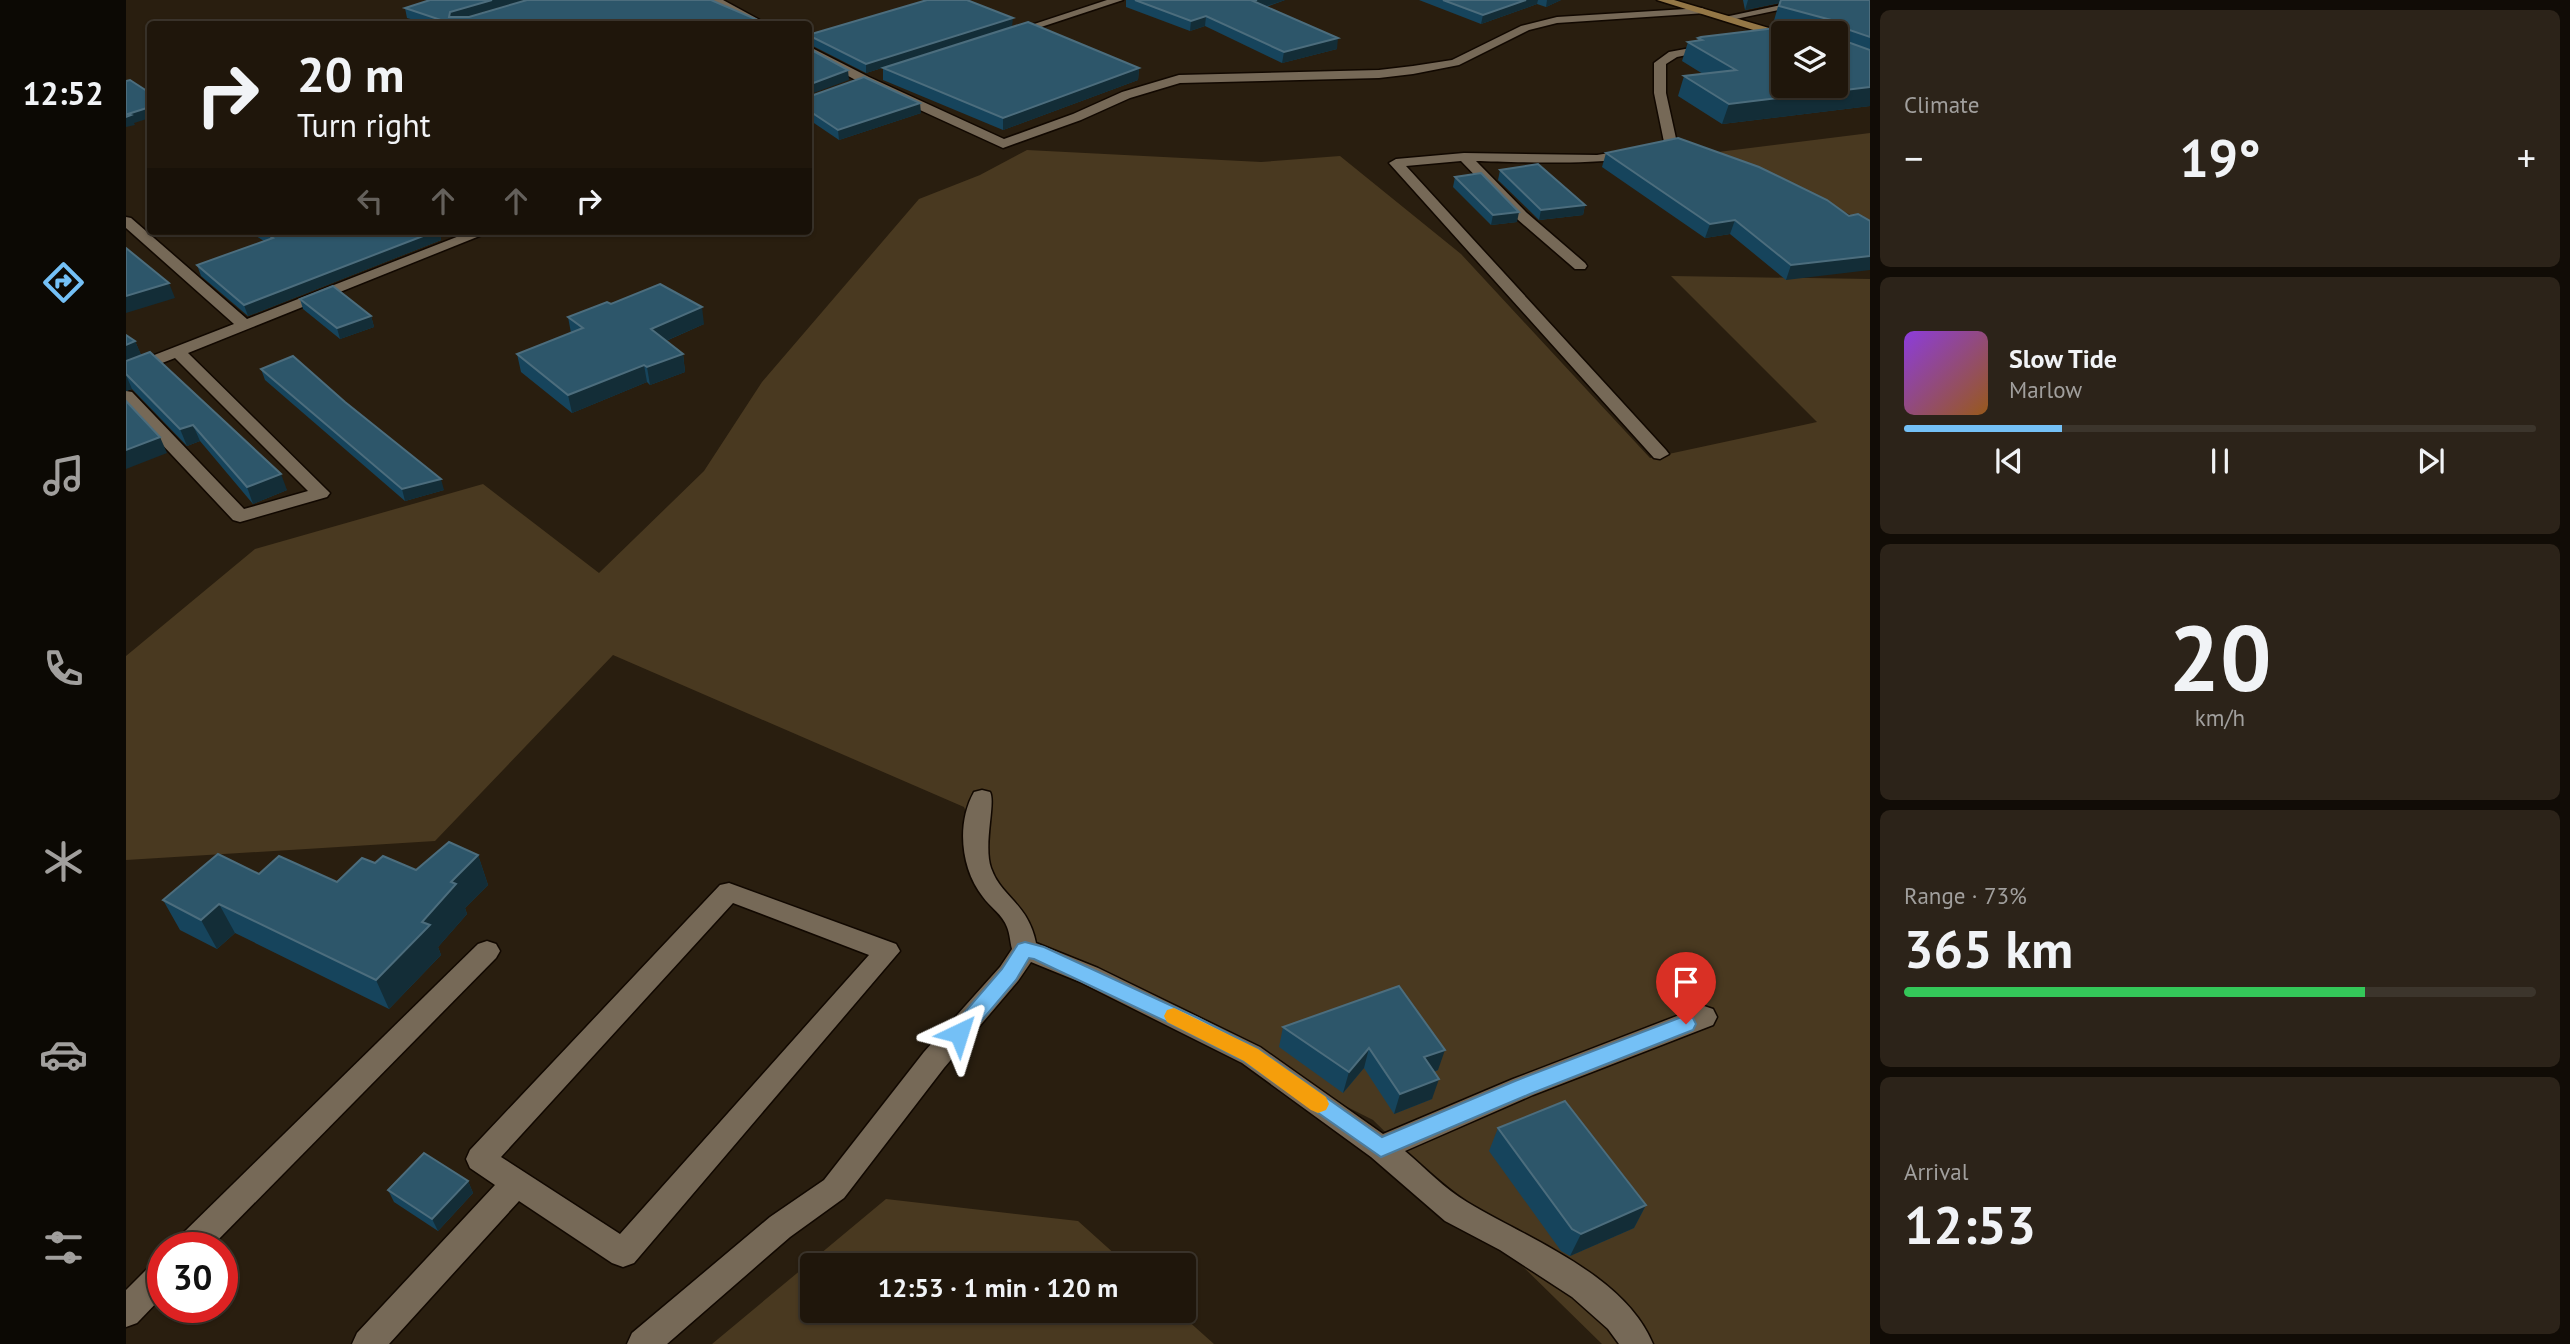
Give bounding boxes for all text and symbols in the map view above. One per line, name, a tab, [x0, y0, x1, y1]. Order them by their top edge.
map controls	[1771, 21, 1848, 98]
button: layers	[1771, 21, 1848, 98]
text: 20 m	[297, 42, 404, 106]
icon: right	[182, 49, 273, 140]
text: 12:52	[22, 72, 104, 114]
text: Climate	[1904, 90, 1979, 119]
text: Turn right	[297, 104, 431, 146]
text: 19°	[2179, 124, 2261, 191]
text: −	[1904, 133, 1923, 182]
text: +	[2517, 133, 2536, 182]
icon: left	[351, 182, 389, 220]
icon: ahead	[424, 182, 462, 220]
icon: ahead	[497, 182, 535, 220]
icon: right	[570, 182, 608, 220]
icon: directions	[39, 258, 88, 307]
text: Slow Tide	[2009, 342, 2117, 375]
text: Marlow	[2009, 375, 2082, 404]
icon: previous	[1990, 442, 2028, 480]
icon: pause	[2201, 442, 2239, 480]
icon: next	[2412, 442, 2450, 480]
icon: music	[39, 451, 88, 500]
text: 20	[2168, 598, 2272, 716]
icon: phone	[39, 644, 88, 693]
text: km/h	[2195, 703, 2245, 732]
icon: climate	[39, 837, 88, 886]
text: Range · 73%	[1904, 881, 2027, 910]
text: 365 km	[1904, 915, 2073, 982]
pin	[1656, 952, 1716, 1024]
icon: arrive	[1667, 963, 1705, 1001]
position arrow	[922, 996, 996, 1070]
icon: car	[39, 1030, 88, 1079]
text: Arrival	[1904, 1157, 1968, 1186]
text: 12:53	[1904, 1191, 2036, 1258]
icon: filters	[39, 1223, 88, 1272]
speed limit sign: 30	[147, 1232, 238, 1323]
text: 12:53 · 1 min · 120 m	[878, 1271, 1118, 1304]

